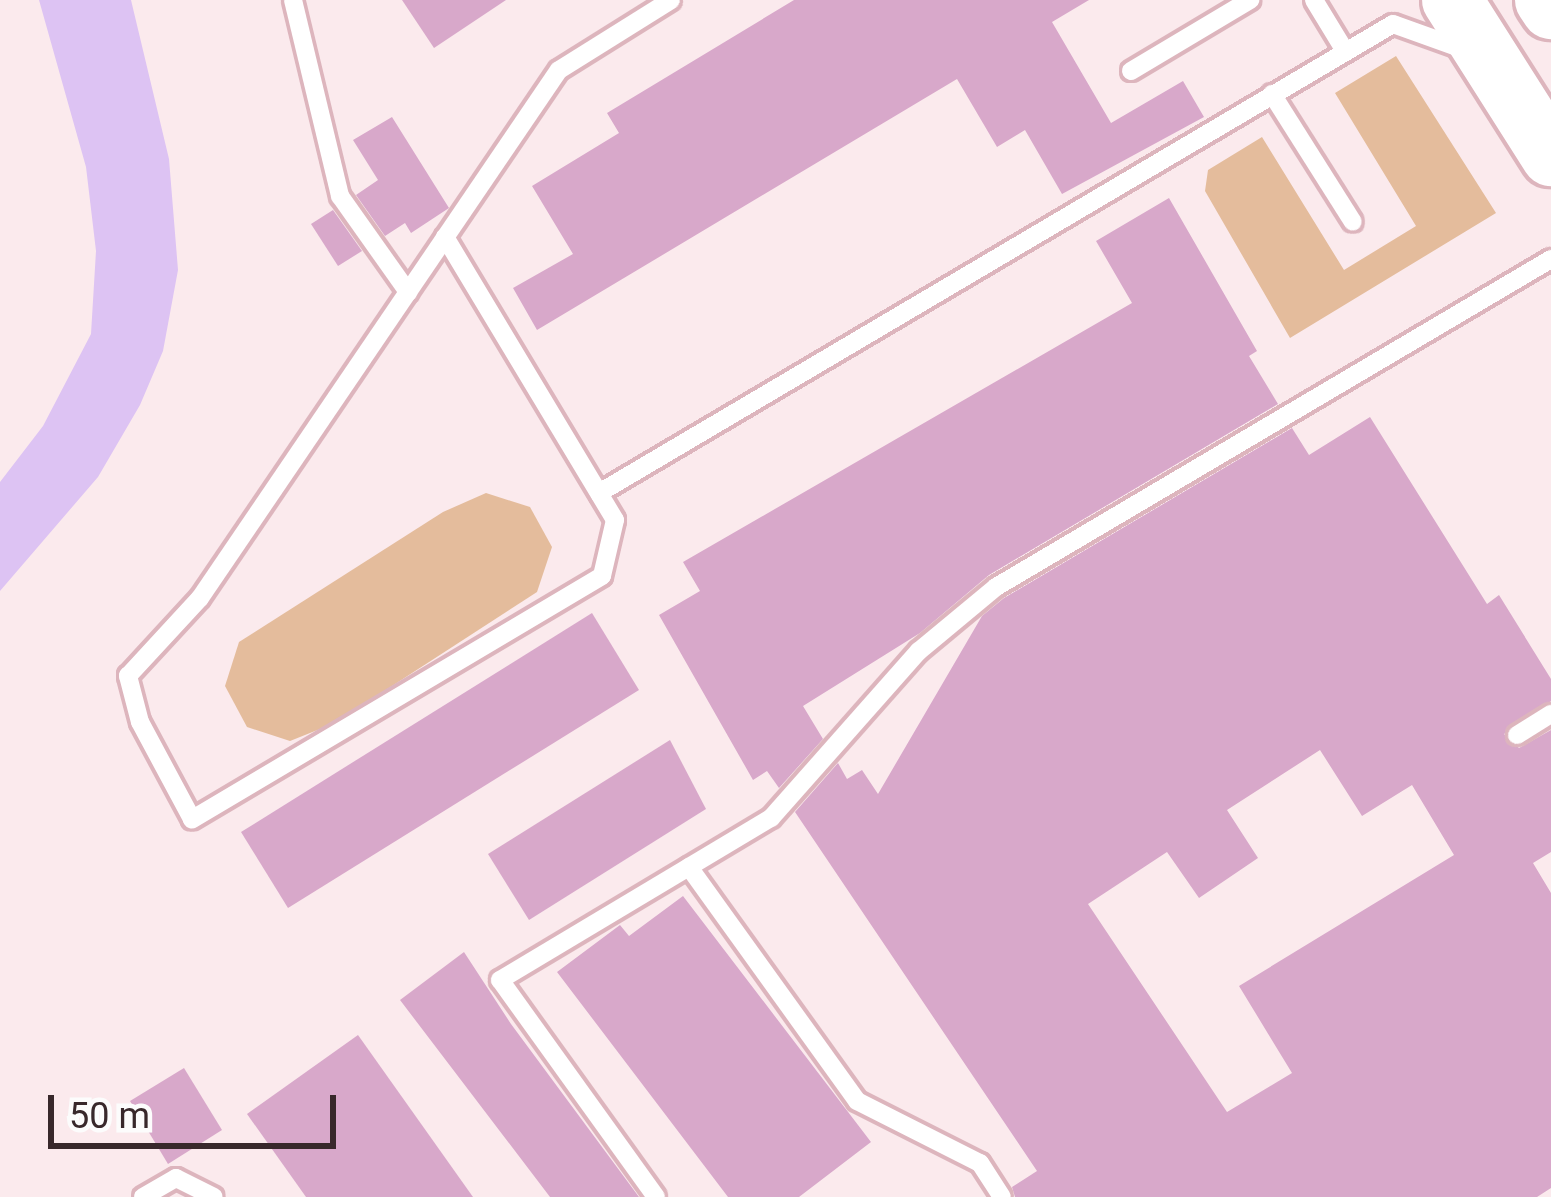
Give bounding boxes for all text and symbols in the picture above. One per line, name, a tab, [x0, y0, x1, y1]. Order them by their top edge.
scale bar	[54, 1071, 342, 1145]
text: 50 m	[69, 1095, 150, 1137]

